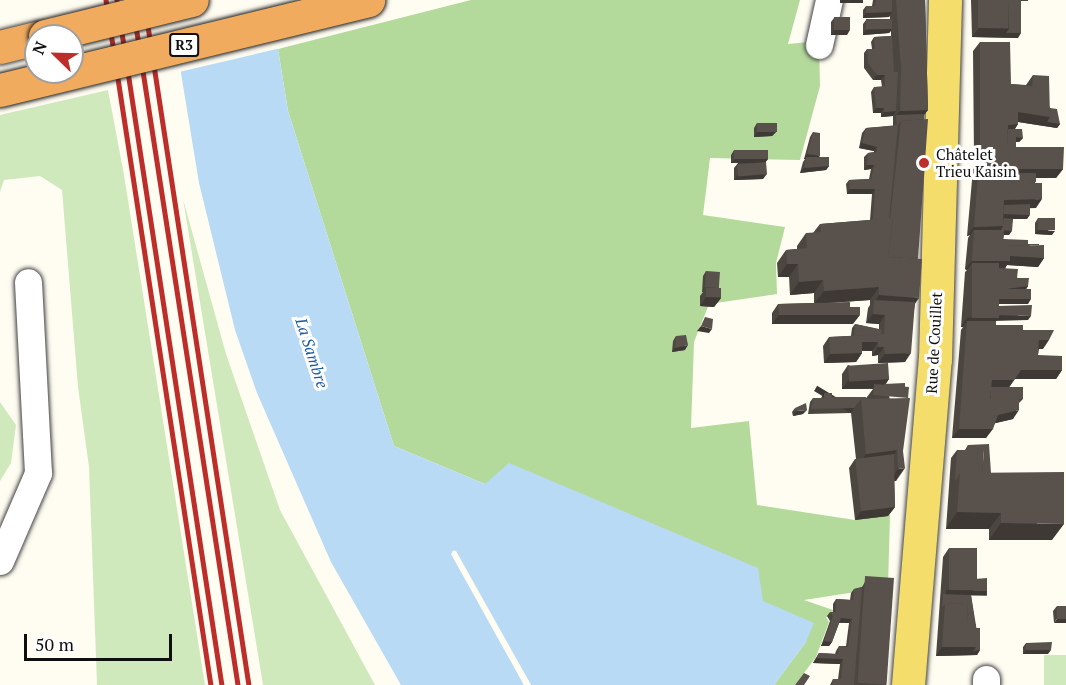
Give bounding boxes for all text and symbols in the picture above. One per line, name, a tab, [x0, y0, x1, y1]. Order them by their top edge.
north arrow	[24, 24, 84, 84]
road number: R3	[169, 34, 199, 56]
text: N	[27, 38, 52, 58]
place label: Châtelet Trieu Kaisin	[936, 145, 1017, 180]
marker: Châtelet Trieu Kaisin	[917, 156, 931, 170]
street label: Rue de Couillet	[922, 292, 946, 394]
water label: La Sambre	[292, 315, 332, 391]
scale bar	[27, 622, 176, 660]
text: 50 m	[35, 632, 74, 656]

